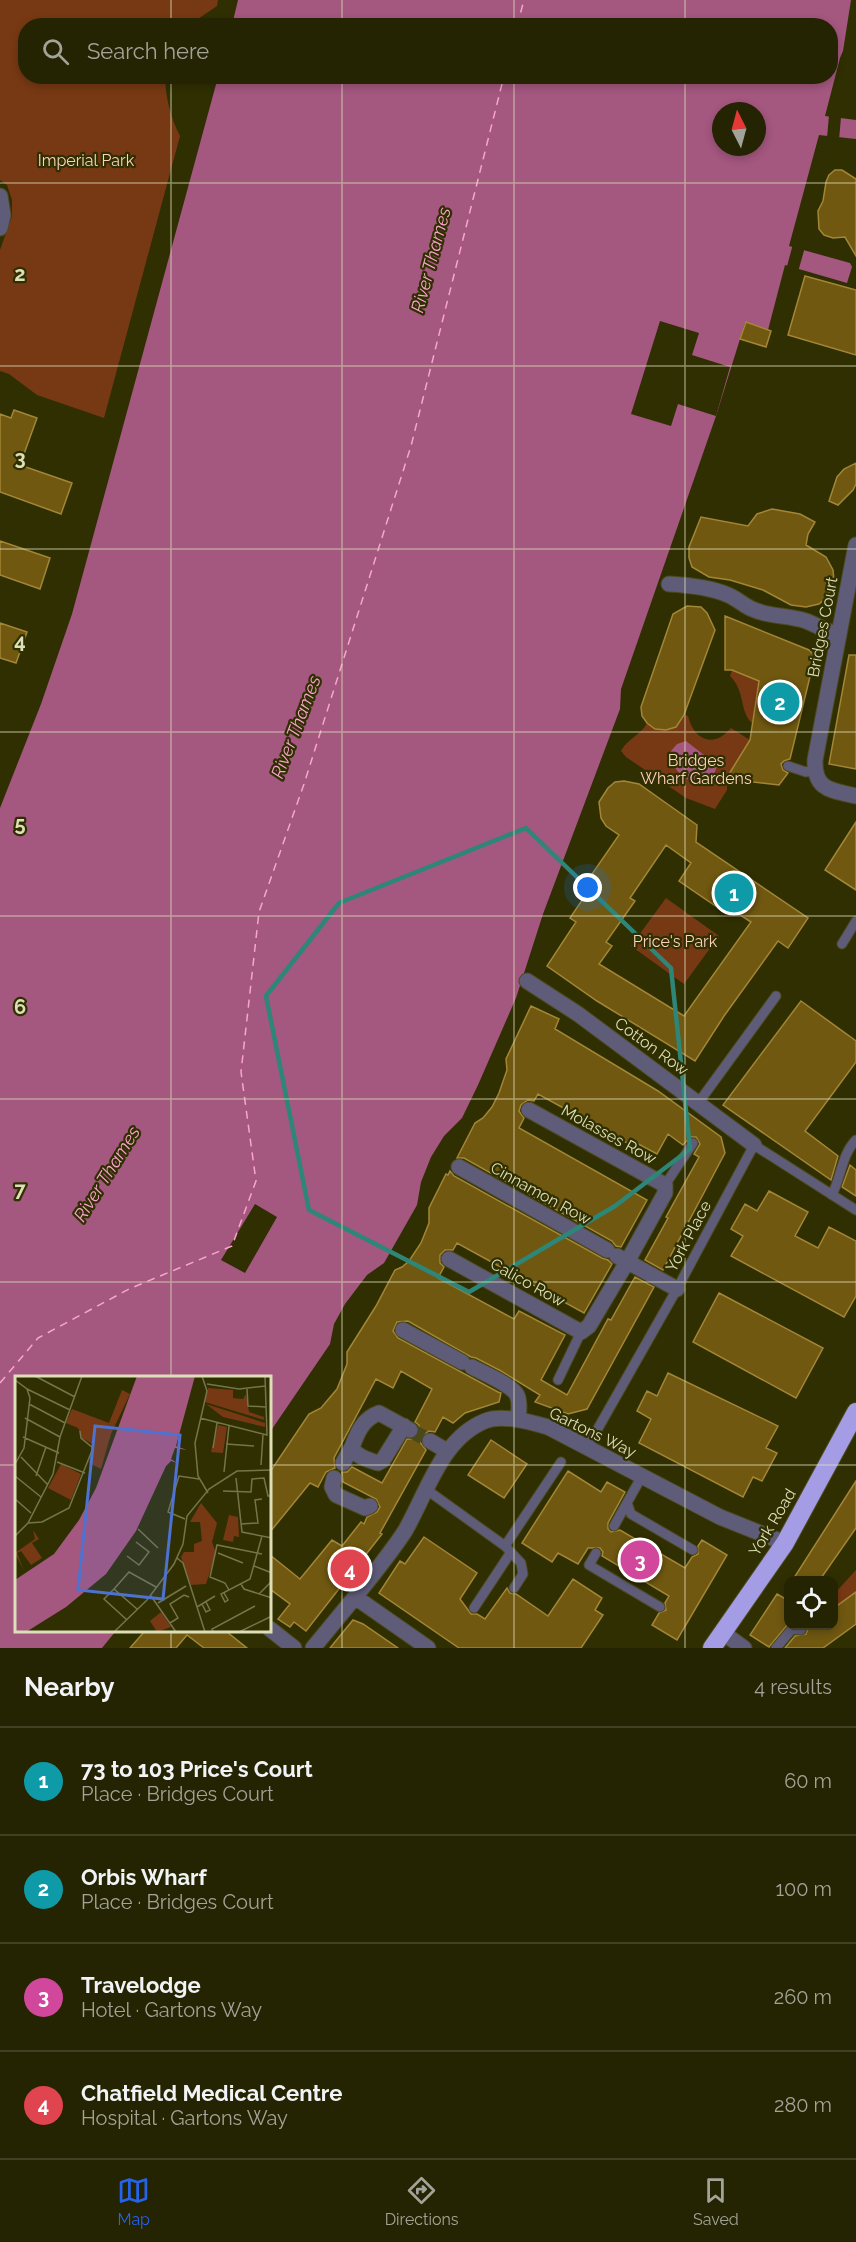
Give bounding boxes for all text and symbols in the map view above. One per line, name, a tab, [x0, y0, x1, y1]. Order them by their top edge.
search box	[18, 18, 838, 84]
icon: search	[39, 35, 72, 68]
text: Search here	[87, 38, 209, 64]
north arrow	[712, 102, 766, 156]
park label: Imperial Park	[38, 151, 135, 170]
water label: River Thames	[406, 204, 455, 315]
text: 2	[14, 262, 26, 286]
text: 3	[14, 446, 26, 470]
street label: Bridges Court	[803, 575, 842, 679]
text: 4	[14, 629, 26, 653]
water label: River Thames	[266, 672, 325, 781]
pin: 2	[760, 680, 800, 724]
park label: Bridges Wharf Gardens	[640, 751, 752, 788]
text: 5	[14, 812, 26, 836]
pin: 1	[714, 870, 754, 916]
your location	[573, 873, 602, 902]
park label: Price's Park	[633, 932, 718, 951]
text: 6	[14, 995, 26, 1019]
street label: Cotton Row	[611, 1013, 692, 1079]
street label: Molasses Row	[558, 1101, 660, 1168]
water label: River Thames	[69, 1122, 144, 1225]
street label: Cinnamon Row	[487, 1158, 594, 1229]
text: 7	[14, 1178, 26, 1202]
street label: York Place	[662, 1197, 715, 1275]
street label: Calico Row	[487, 1254, 568, 1311]
inset map	[15, 1376, 272, 1633]
street label: Gartons Way	[546, 1403, 640, 1462]
street label: York Road	[745, 1485, 800, 1559]
pin: 3	[620, 1538, 660, 1582]
pin: 4	[330, 1546, 370, 1592]
map controls	[784, 1576, 838, 1630]
button: locate	[784, 1576, 838, 1630]
text: Nearby	[24, 1672, 114, 1702]
text: 4 results	[754, 1675, 832, 1699]
text: 73 to 103 Price's Court	[81, 1756, 313, 1782]
text: 1	[39, 1769, 48, 1793]
text: 60 m	[784, 1769, 832, 1793]
text: Place · Bridges Court	[81, 1782, 274, 1806]
text: Orbis Wharf	[81, 1864, 207, 1890]
text: 2	[38, 1877, 49, 1901]
text: 100 m	[775, 1877, 832, 1901]
text: Place · Bridges Court	[81, 1890, 274, 1914]
text: Travelodge	[81, 1972, 201, 1998]
text: 3	[38, 1985, 49, 2009]
text: 260 m	[774, 1985, 832, 2009]
text: Hotel · Gartons Way	[81, 1998, 262, 2022]
text: Chatfield Medical Centre	[81, 2080, 342, 2106]
text: 4	[38, 2093, 49, 2117]
text: 280 m	[774, 2093, 832, 2117]
text: Hospital · Gartons Way	[81, 2106, 288, 2130]
tab: Map	[117, 2174, 150, 2229]
tab: Directions	[385, 2174, 459, 2229]
tab: Saved	[693, 2174, 739, 2229]

